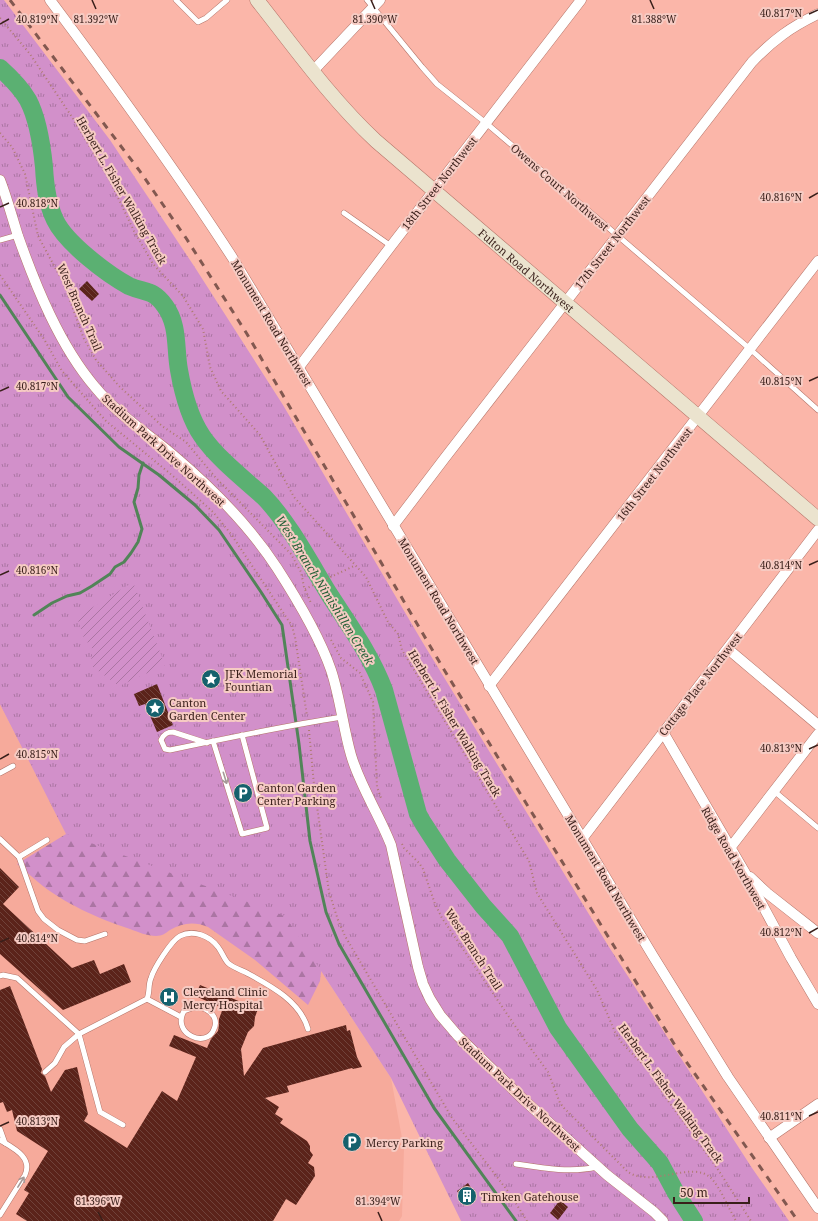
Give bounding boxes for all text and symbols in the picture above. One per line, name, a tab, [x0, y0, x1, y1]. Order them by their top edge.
text: 40.817°N	[760, 6, 802, 20]
text: 40.819°N	[16, 12, 58, 26]
text: 81.392°W	[74, 12, 119, 26]
text: 81.390°W	[353, 12, 398, 26]
text: 81.388°W	[632, 12, 677, 26]
street label: Herbert L. Fisher Walking Track	[73, 113, 171, 267]
street label: 18th Street Northwest	[398, 133, 480, 233]
street label: Owens Court Northwest	[508, 140, 612, 234]
text: 40.816°N	[760, 190, 802, 204]
street label: 17th Street Northwest	[571, 192, 653, 292]
text: 40.818°N	[16, 196, 58, 210]
street label: Fulton Road Northwest	[476, 225, 578, 315]
street label: Monument Road Northwest	[228, 257, 316, 389]
street label: West Branch Trail	[54, 261, 106, 354]
text: 40.815°N	[760, 374, 802, 388]
text: 40.817°N	[16, 379, 58, 393]
street label: Stadium Park Drive Northwest	[99, 391, 229, 509]
street label: 16th Street Northwest	[613, 424, 695, 524]
water label: West Branch Nimishillen Creek	[272, 512, 379, 669]
street label: Monument Road Northwest	[395, 535, 483, 667]
text: 40.814°N	[760, 558, 802, 572]
text: 40.816°N	[16, 563, 58, 577]
street label: Cottage Place Northwest	[655, 629, 745, 739]
street label: Herbert L. Fisher Walking Track	[405, 647, 505, 800]
place label: JFK Memorial Fountian	[224, 666, 298, 694]
place icon: JFK Memorial Fountian	[200, 668, 222, 690]
place label: Canton Garden Center	[169, 695, 246, 723]
place icon: Canton Garden Center	[144, 697, 166, 719]
text: 40.813°N	[760, 741, 802, 755]
text: 40.815°N	[16, 747, 58, 761]
one-way arrow	[222, 772, 229, 785]
place label: Canton Garden Center Parking	[257, 780, 336, 808]
parking icon: Canton Garden Center Parking	[232, 782, 254, 804]
street label: Ridge Road Northwest	[698, 804, 770, 912]
street label: Monument Road Northwest	[562, 812, 650, 944]
street label: West Branch Trail	[442, 906, 506, 993]
text: 40.812°N	[760, 925, 802, 939]
text: 40.814°N	[16, 931, 58, 945]
place label: Cleveland Clinic Mercy Hospital	[183, 984, 267, 1012]
hospital icon: Cleveland Clinic Mercy Hospital	[158, 986, 180, 1008]
street label: Herbert L. Fisher Walking Track	[615, 1020, 727, 1166]
street label: Stadium Park Drive Northwest	[456, 1034, 584, 1154]
text: 40.811°N	[760, 1109, 802, 1123]
text: 40.813°N	[16, 1114, 58, 1128]
parking icon: Mercy Parking	[341, 1131, 363, 1153]
place label: Mercy Parking	[366, 1135, 443, 1150]
one-way arrow	[17, 1177, 25, 1188]
scale bar	[674, 1179, 749, 1205]
text: 50 m	[680, 1184, 708, 1201]
building icon: Timken Gatehouse	[456, 1185, 478, 1207]
place label: Timken Gatehouse	[481, 1189, 579, 1204]
text: 81.396°W	[76, 1194, 121, 1208]
text: 81.394°W	[356, 1194, 401, 1208]

